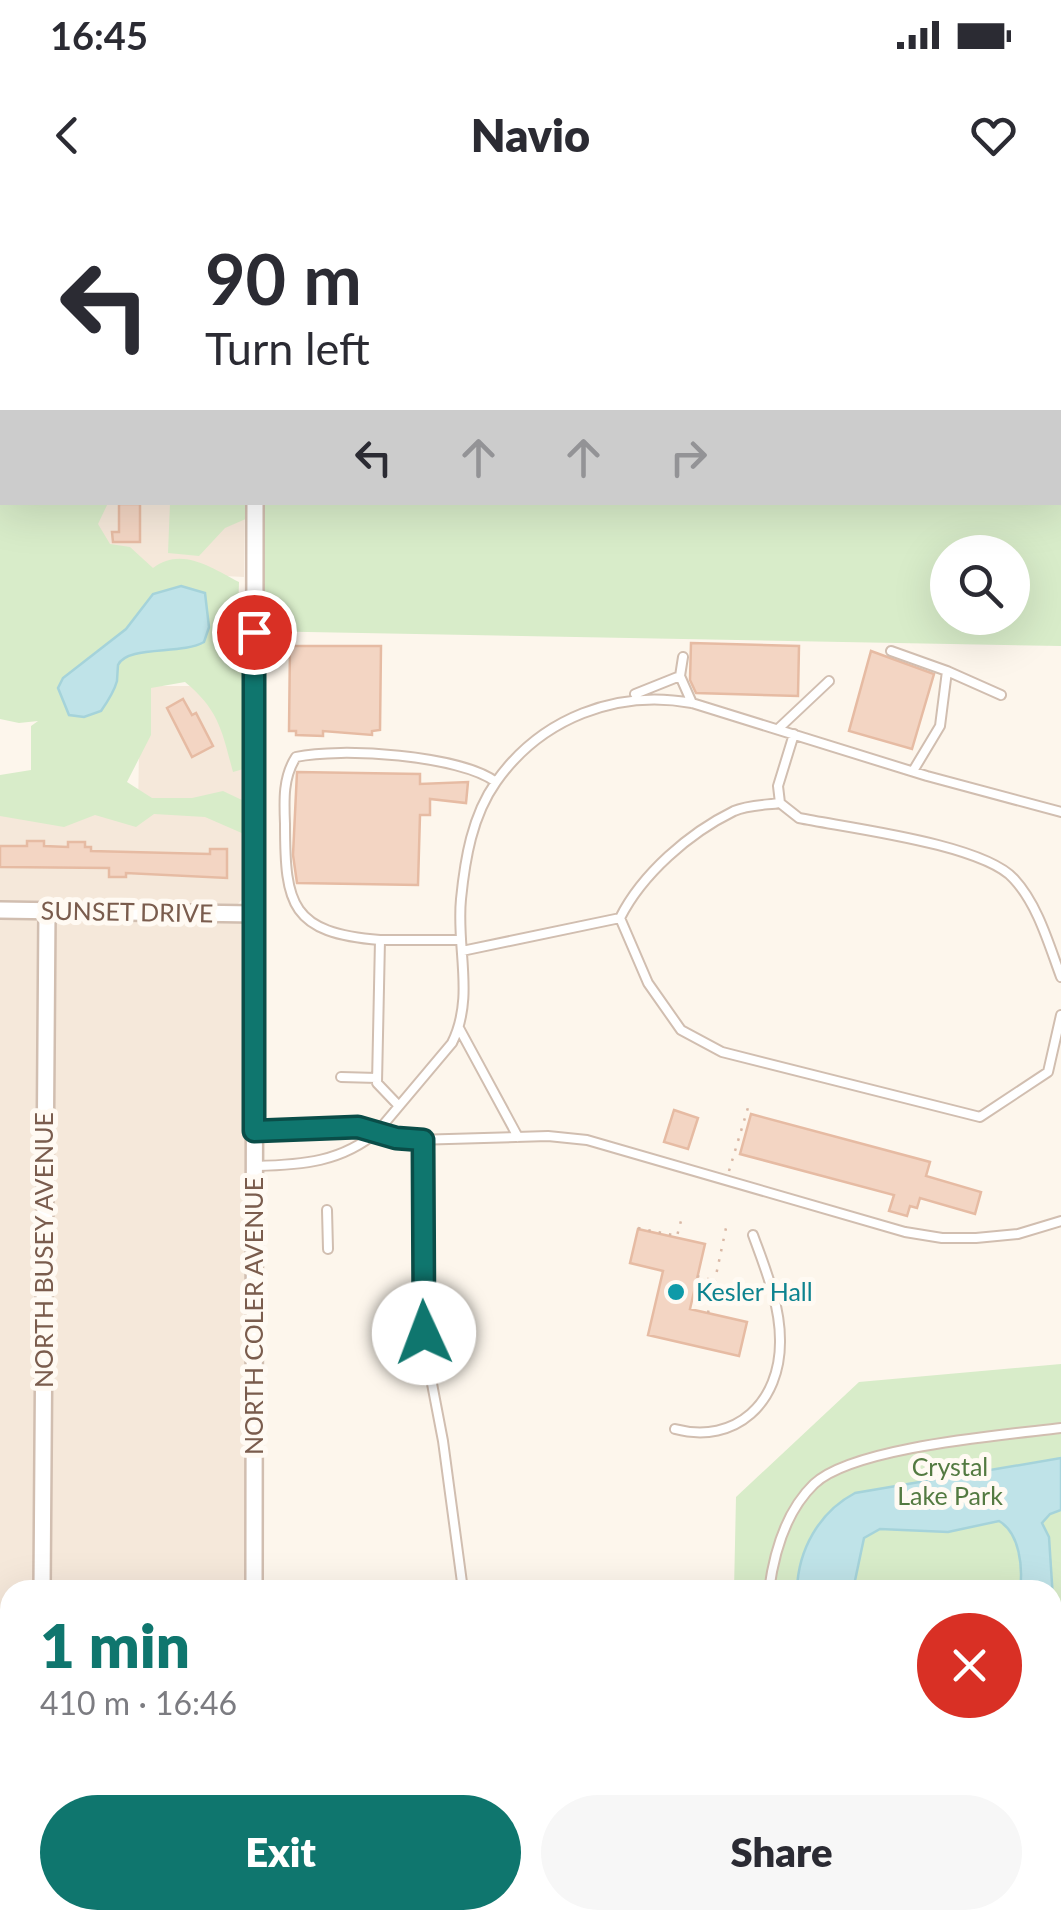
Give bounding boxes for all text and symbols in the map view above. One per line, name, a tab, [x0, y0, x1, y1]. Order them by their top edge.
text: 16:45	[50, 12, 148, 58]
icon: back	[40, 108, 95, 163]
text: Navio	[471, 108, 590, 162]
icon: heart	[966, 108, 1021, 163]
text: 90 m	[205, 236, 362, 320]
icon: left	[40, 240, 170, 370]
text: Turn left	[205, 321, 370, 375]
icon: left	[346, 430, 401, 485]
icon: ahead	[451, 430, 506, 485]
icon: ahead	[556, 430, 611, 485]
icon: right	[661, 430, 716, 485]
map controls	[930, 535, 1030, 635]
button: search	[930, 535, 1030, 635]
pin	[212, 590, 297, 675]
icon: arrive	[227, 605, 282, 660]
street label: SUNSET DRIVE	[41, 894, 214, 928]
street label: NORTH BUSEY AVENUE	[28, 1112, 58, 1388]
street label: NORTH COLER AVENUE	[238, 1177, 268, 1455]
place label: Kesler Hall	[696, 1276, 813, 1306]
position arrow	[372, 1281, 476, 1385]
marker: Kesler Hall	[665, 1281, 687, 1303]
park label: Crystal Lake Park	[897, 1451, 1003, 1510]
text: 1 min	[40, 1609, 190, 1681]
button: close	[917, 1613, 1022, 1718]
text: 410 m · 16:46	[40, 1683, 237, 1722]
button: Exit	[40, 1795, 521, 1910]
button: Share	[541, 1795, 1022, 1910]

